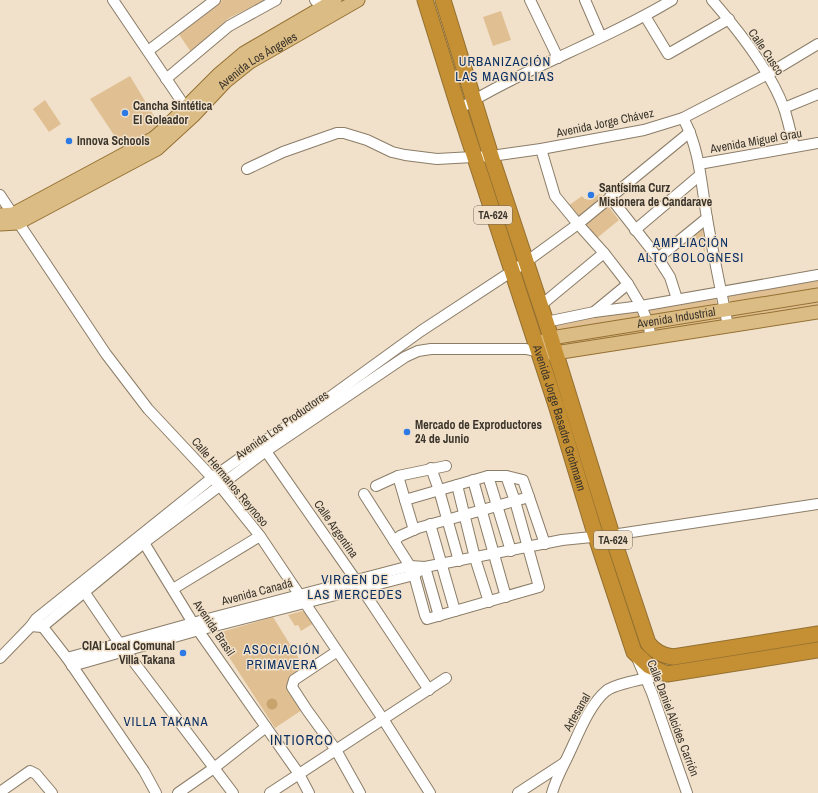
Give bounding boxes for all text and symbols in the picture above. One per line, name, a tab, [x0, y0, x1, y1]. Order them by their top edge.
street label: Calle Cusco	[745, 26, 787, 78]
street label: Avenida Los Ángeles	[214, 29, 300, 94]
district label: URBANIZACIÓN LAS MAGNOLIAS	[455, 53, 555, 85]
place label: Cancha Sintética El Goleador	[133, 98, 213, 128]
street label: Avenida Jorge Chávez	[554, 105, 655, 141]
marker: Cancha Sintética El Goleador	[120, 108, 130, 118]
street label: Avenida Miguel Grau	[708, 125, 803, 157]
place label: Innova Schools	[77, 133, 150, 149]
marker: Innova Schools	[64, 136, 74, 146]
place label: Santísima Curz Misionera de Candarave	[599, 180, 713, 210]
marker: Santísima Curz Misionera de Candarave	[586, 190, 596, 200]
road number: TA-624	[474, 206, 512, 224]
district label: AMPLIACIÓN ALTO BOLOGNESI	[637, 234, 744, 266]
street label: Avenida Industrial	[635, 304, 717, 332]
street label: Avenida Jorge Basadre Grohmann	[529, 342, 590, 493]
street label: Avenida Los Productores	[231, 387, 332, 464]
place label: Mercado de Exproductores 24 de Junio	[415, 417, 542, 447]
marker: Mercado de Exproductores 24 de Junio	[402, 427, 412, 437]
street label: Calle Hermanos Reynoso	[188, 434, 272, 530]
street label: Calle Argentina	[310, 497, 362, 562]
road number: TA-624	[594, 531, 632, 549]
district label: VIRGEN DE LAS MERCEDES	[307, 571, 403, 603]
street label: Avenida Canadá	[219, 575, 295, 609]
street label: Avenida Brasil	[189, 596, 238, 659]
place label: CIAI Local Comunal Villa Takana	[82, 638, 176, 668]
district label: ASOCIACIÓN PRIMAVERA	[243, 641, 320, 673]
marker: CIAI Local Comunal Villa Takana	[178, 648, 188, 658]
street label: Calle Daniel Alcides Carrión	[643, 657, 703, 779]
street label: Artesanal	[559, 690, 594, 735]
district label: VILLA TAKANA	[123, 713, 209, 730]
district label: INTIORCO	[270, 731, 334, 749]

